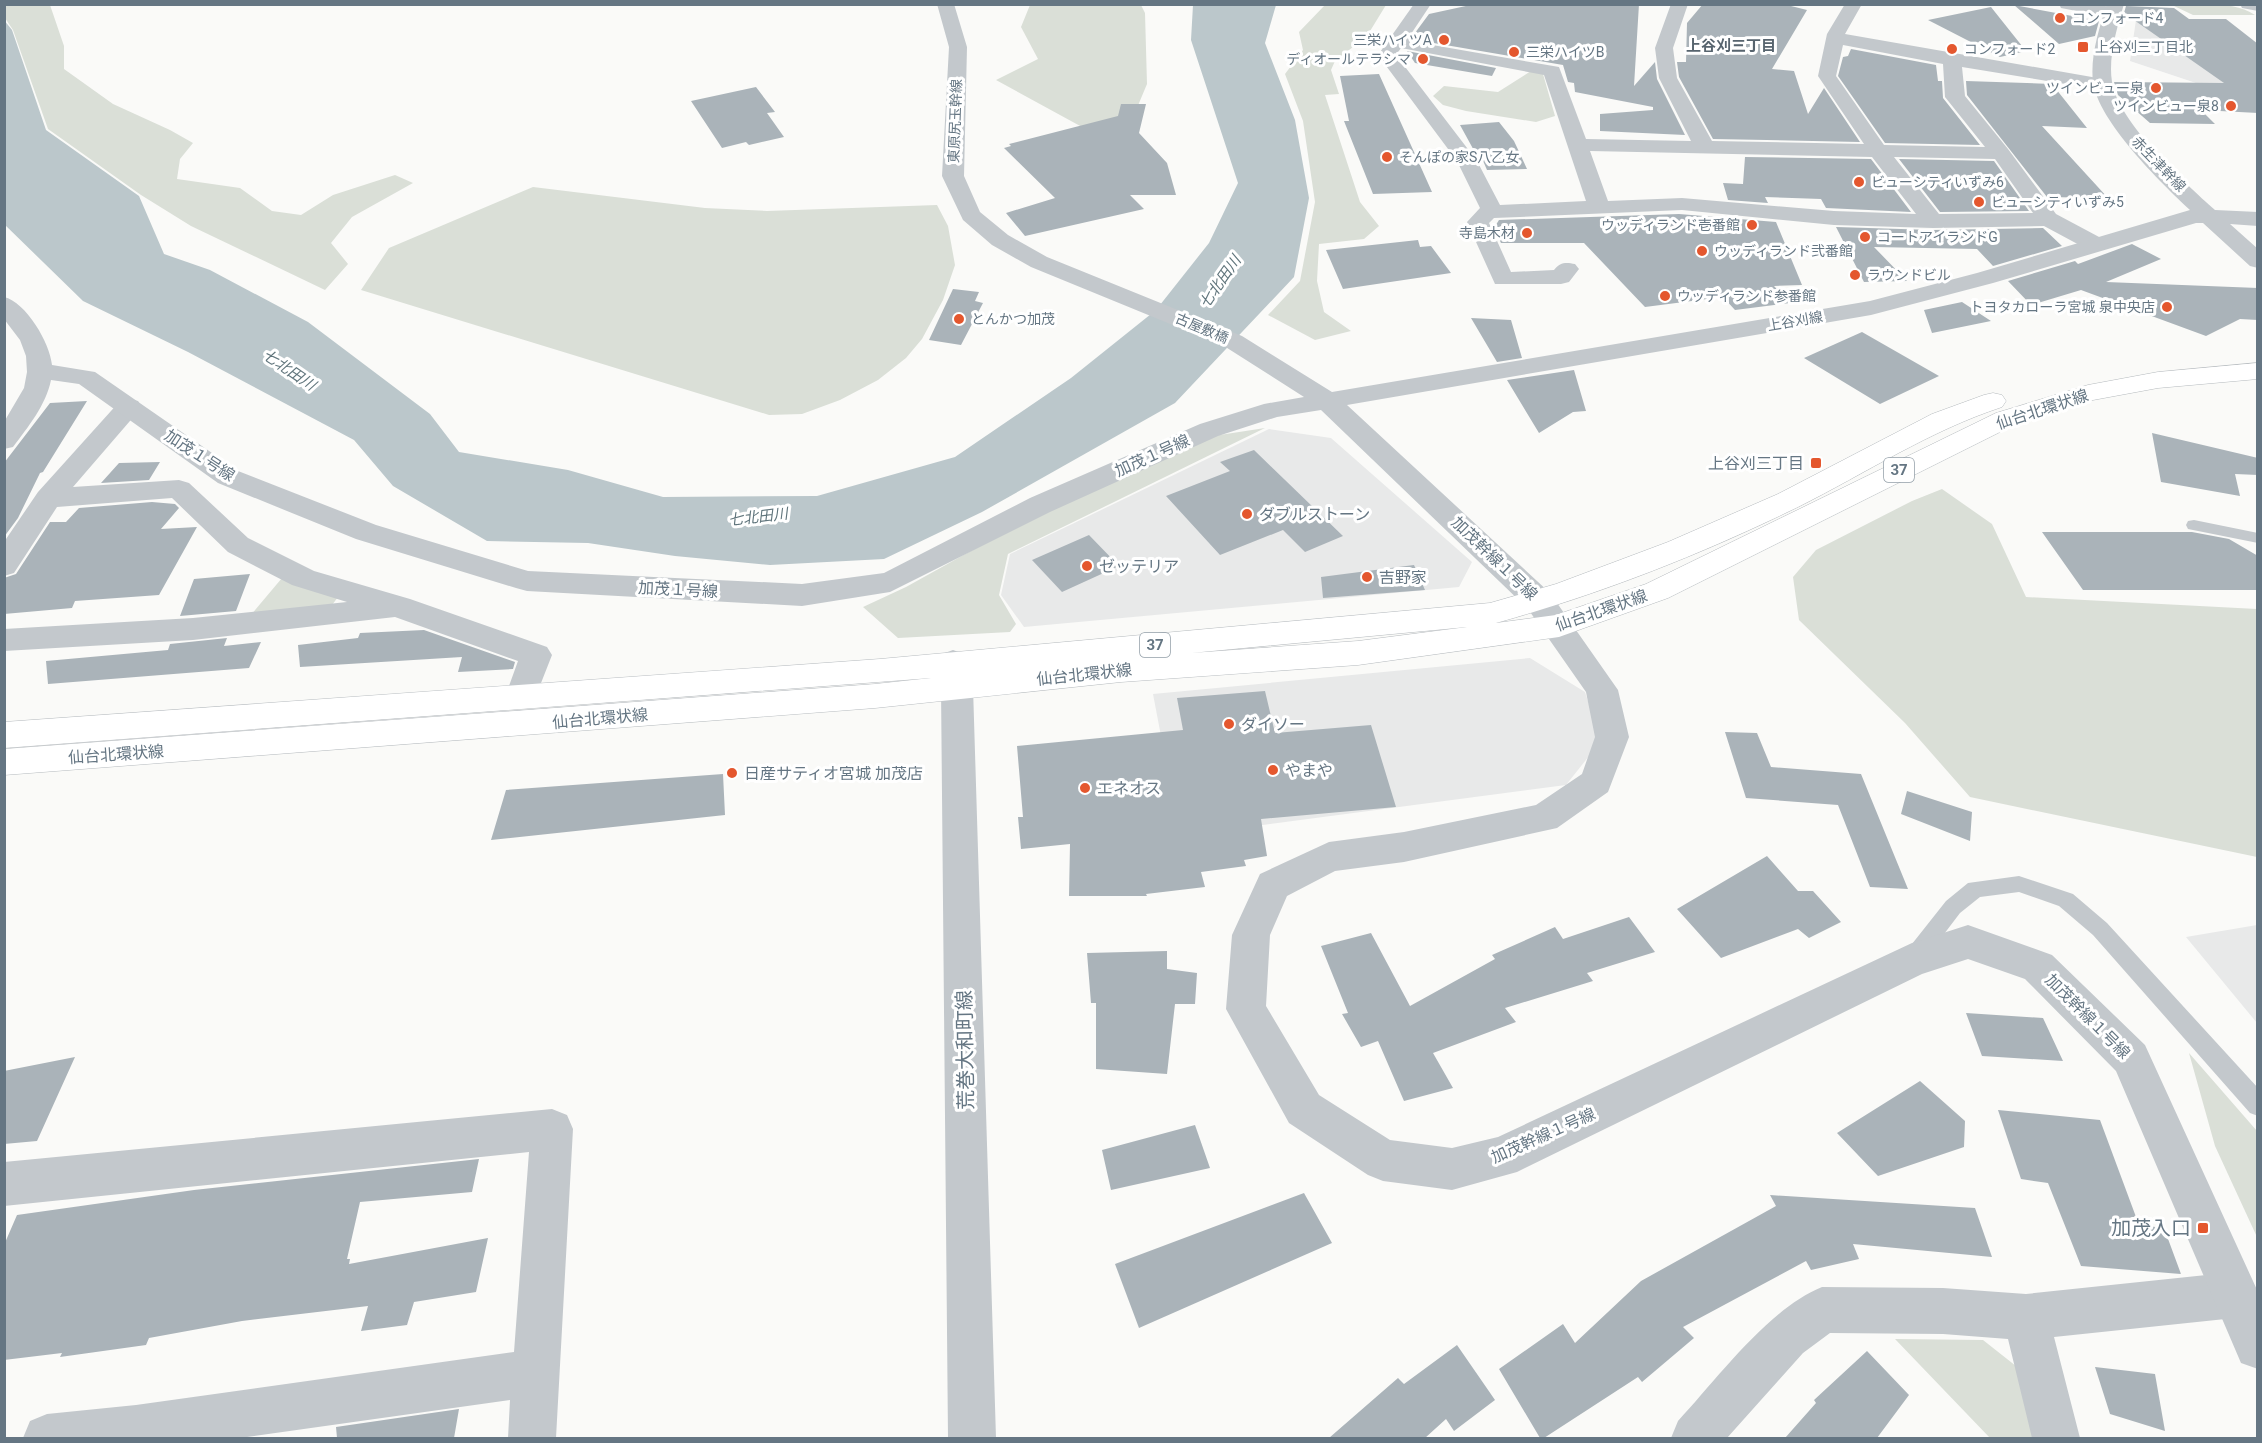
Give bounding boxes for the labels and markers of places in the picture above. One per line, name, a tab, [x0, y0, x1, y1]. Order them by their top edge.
place label: コンフォード4	[2072, 10, 2164, 26]
marker: コンフォード4	[2053, 11, 2067, 25]
place label: 三栄ハイツA	[1353, 32, 1432, 48]
marker: 三栄ハイツA	[1437, 33, 1451, 47]
place label: 上谷刈三丁目北	[2095, 39, 2193, 55]
marker: 上谷刈三丁目北	[2076, 40, 2090, 54]
place label: コンフォード2	[1964, 41, 2056, 57]
marker: コンフォード2	[1945, 42, 1959, 56]
place label: 三栄ハイツB	[1526, 44, 1604, 60]
marker: 三栄ハイツB	[1507, 45, 1521, 59]
place label: ディオールテラシマ	[1286, 51, 1411, 67]
marker: ディオールテラシマ	[1416, 52, 1430, 66]
place label: ツインビュー泉	[2046, 80, 2144, 96]
marker: ツインビュー泉	[2149, 81, 2163, 95]
place label: ツインビュー泉8	[2113, 98, 2219, 114]
marker: ツインビュー泉8	[2224, 99, 2238, 113]
place label: そんぽの家S八乙女	[1399, 149, 1519, 165]
marker: そんぽの家S八乙女	[1380, 150, 1394, 164]
place label: ビューシティいずみ6	[1871, 174, 2004, 190]
marker: ビューシティいずみ6	[1852, 175, 1866, 189]
place label: ビューシティいずみ5	[1991, 194, 2124, 210]
marker: ビューシティいずみ5	[1972, 195, 1986, 209]
place label: ウッディランド壱番館	[1601, 217, 1740, 233]
marker: ウッディランド壱番館	[1745, 218, 1759, 232]
place label: 寺島木材	[1459, 225, 1515, 241]
marker: 寺島木材	[1520, 226, 1534, 240]
place label: コートアイランドG	[1877, 229, 1998, 245]
marker: コートアイランドG	[1858, 230, 1872, 244]
place label: ウッディランド弐番館	[1714, 243, 1853, 259]
marker: ウッディランド弐番館	[1695, 244, 1709, 258]
place label: ラウンドビル	[1867, 267, 1951, 283]
marker: ラウンドビル	[1848, 268, 1862, 282]
place label: ウッディランド参番館	[1677, 288, 1816, 304]
marker: ウッディランド参番館	[1658, 289, 1672, 303]
place label: トヨタカローラ宮城 泉中央店	[1970, 299, 2155, 315]
marker: トヨタカローラ宮城 泉中央店	[2160, 300, 2174, 314]
place label: とんかつ加茂	[971, 311, 1055, 327]
marker: とんかつ加茂	[952, 312, 966, 326]
place label: 上谷刈三丁目	[1708, 454, 1804, 473]
marker: 上谷刈三丁目	[1809, 456, 1823, 470]
place label: ダブルストーン	[1259, 505, 1370, 524]
marker: ダブルストーン	[1240, 507, 1254, 521]
place label: ゼッテリア	[1099, 557, 1179, 576]
marker: ゼッテリア	[1080, 559, 1094, 573]
place label: 吉野家	[1379, 568, 1427, 587]
marker: 吉野家	[1360, 570, 1374, 584]
place label: ダイソー	[1241, 715, 1305, 734]
marker: ダイソー	[1222, 717, 1236, 731]
place label: やまや	[1285, 761, 1333, 780]
marker: やまや	[1266, 763, 1280, 777]
place label: 日産サティオ宮城 加茂店	[744, 764, 923, 783]
marker: 日産サティオ宮城 加茂店	[725, 766, 739, 780]
place label: エネオス	[1097, 779, 1161, 798]
marker: エネオス	[1078, 781, 1092, 795]
place label: 加茂入口	[2111, 1216, 2191, 1240]
marker: 加茂入口	[2196, 1221, 2210, 1235]

